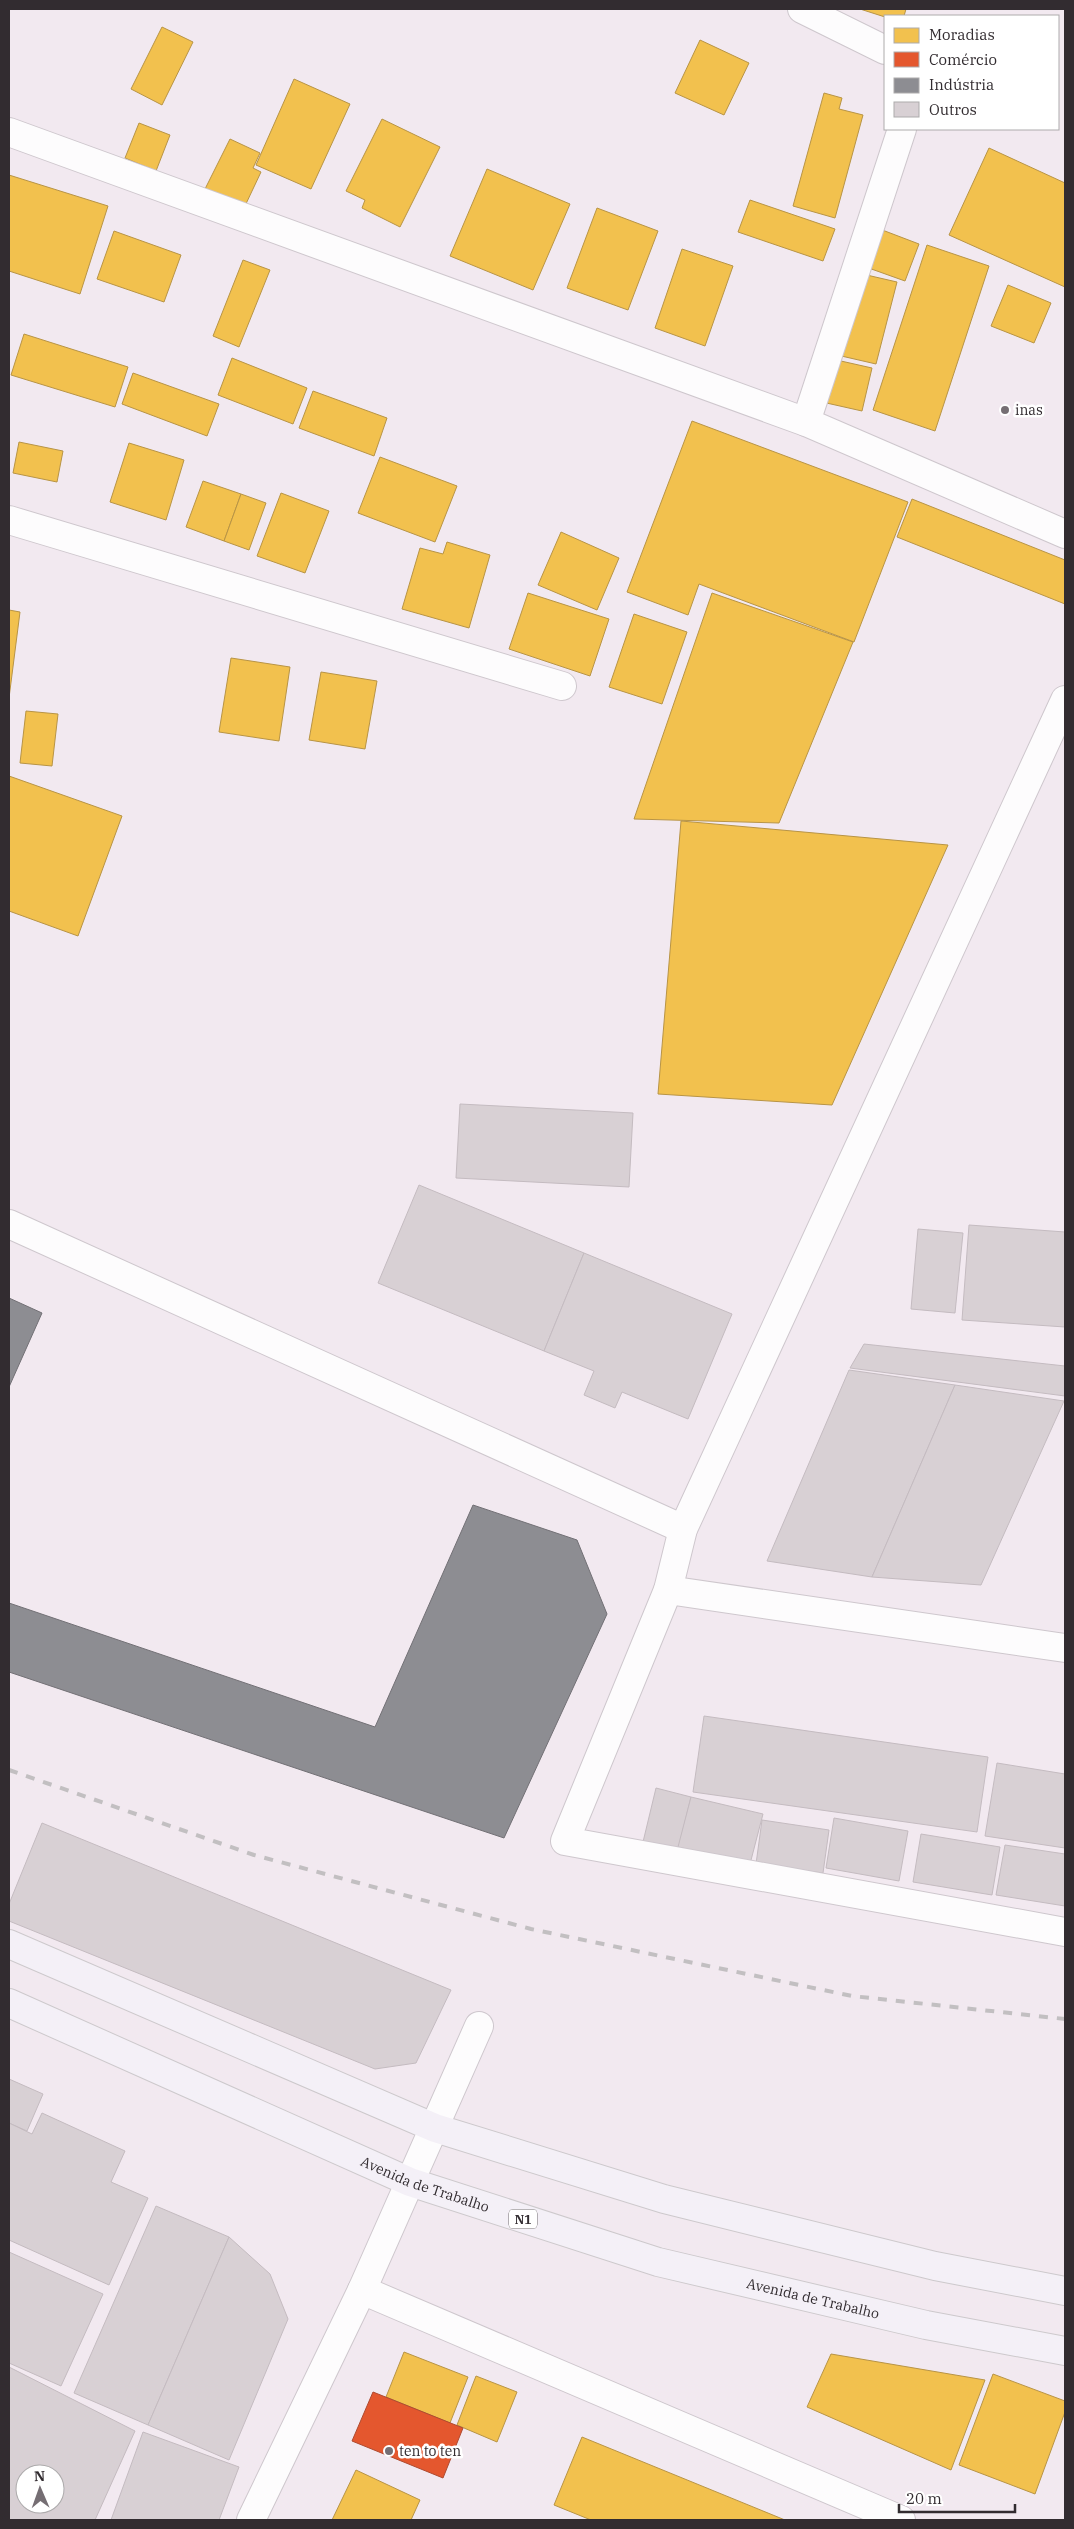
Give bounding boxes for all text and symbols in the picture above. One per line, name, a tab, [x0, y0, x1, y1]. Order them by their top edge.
legend	[884, 15, 1059, 130]
text: Moradias	[929, 25, 995, 44]
text: Comércio	[929, 50, 997, 69]
text: Indústria	[929, 75, 994, 94]
text: Outros	[929, 100, 977, 119]
place label: inas	[1015, 401, 1043, 419]
marker: inas	[999, 404, 1011, 416]
street label: Avenida de Trabalho	[358, 2152, 492, 2216]
road number: N1	[509, 2210, 537, 2228]
street label: Avenida de Trabalho	[745, 2274, 881, 2323]
place label: ten to ten	[399, 2442, 461, 2460]
marker: ten to ten	[383, 2445, 395, 2457]
north arrow	[15, 2464, 65, 2514]
text: N	[34, 2467, 45, 2485]
scale bar	[899, 2482, 1015, 2514]
text: 20 m	[906, 2489, 942, 2508]

